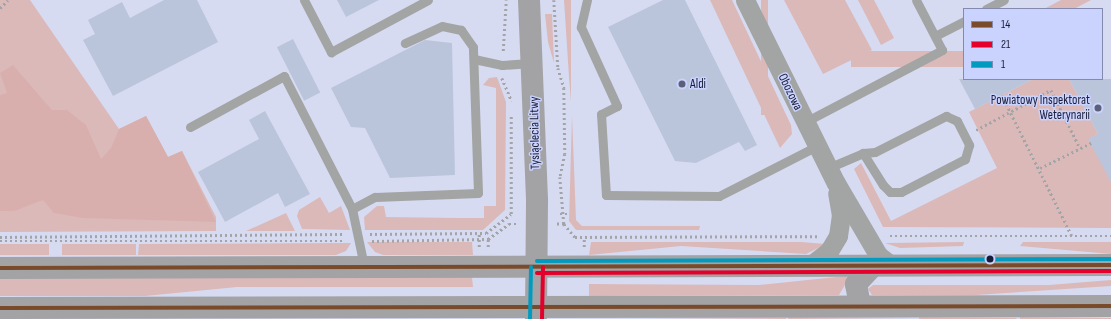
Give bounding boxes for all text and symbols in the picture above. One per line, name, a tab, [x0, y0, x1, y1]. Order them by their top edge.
legend	[963, 8, 1103, 80]
text: 14	[1001, 17, 1010, 32]
text: 21	[1001, 37, 1010, 52]
text: 1	[1001, 57, 1005, 72]
street label: Obozowa	[774, 71, 806, 113]
place label: Aldi	[690, 76, 706, 92]
marker: Aldi	[677, 79, 687, 89]
place label: Powiatowy Inspektorat Weterynarii	[991, 93, 1090, 124]
street label: Tysiąclecia Litwy	[527, 96, 543, 170]
marker: Powiatowy Inspektorat Weterynarii	[1093, 103, 1103, 113]
unlabelled marker	[985, 254, 995, 264]

